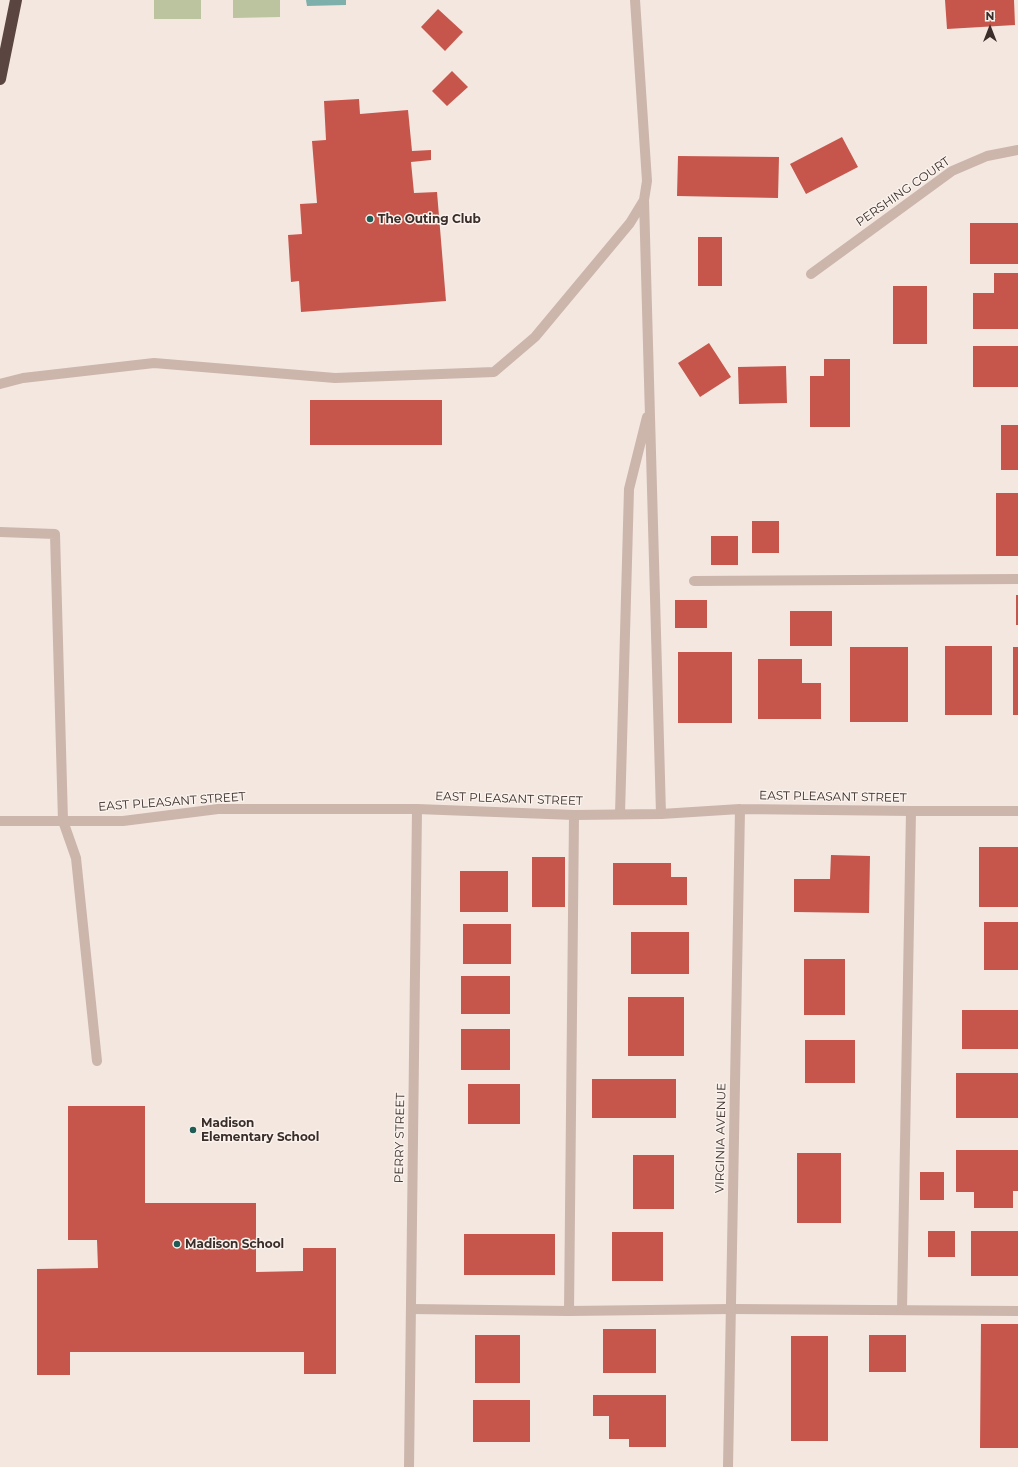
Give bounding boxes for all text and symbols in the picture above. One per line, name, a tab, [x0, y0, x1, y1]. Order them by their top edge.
north arrow	[970, 8, 1010, 48]
text: N	[986, 9, 994, 23]
street label: PERSHING COURT	[853, 154, 953, 230]
place label: The Outing Club	[378, 212, 481, 226]
marker: The Outing Club	[365, 214, 375, 224]
street label: EAST PLEASANT STREET	[435, 789, 583, 809]
street label: EAST PLEASANT STREET	[759, 789, 907, 805]
street label: EAST PLEASANT STREET	[98, 790, 246, 814]
street label: VIRGINIA AVENUE	[713, 1083, 729, 1193]
street label: PERRY STREET	[392, 1093, 408, 1183]
place label: Madison Elementary School	[201, 1116, 319, 1144]
marker: Madison Elementary School	[188, 1125, 198, 1135]
place label: Madison School	[185, 1237, 284, 1251]
marker: Madison School	[172, 1239, 182, 1249]

